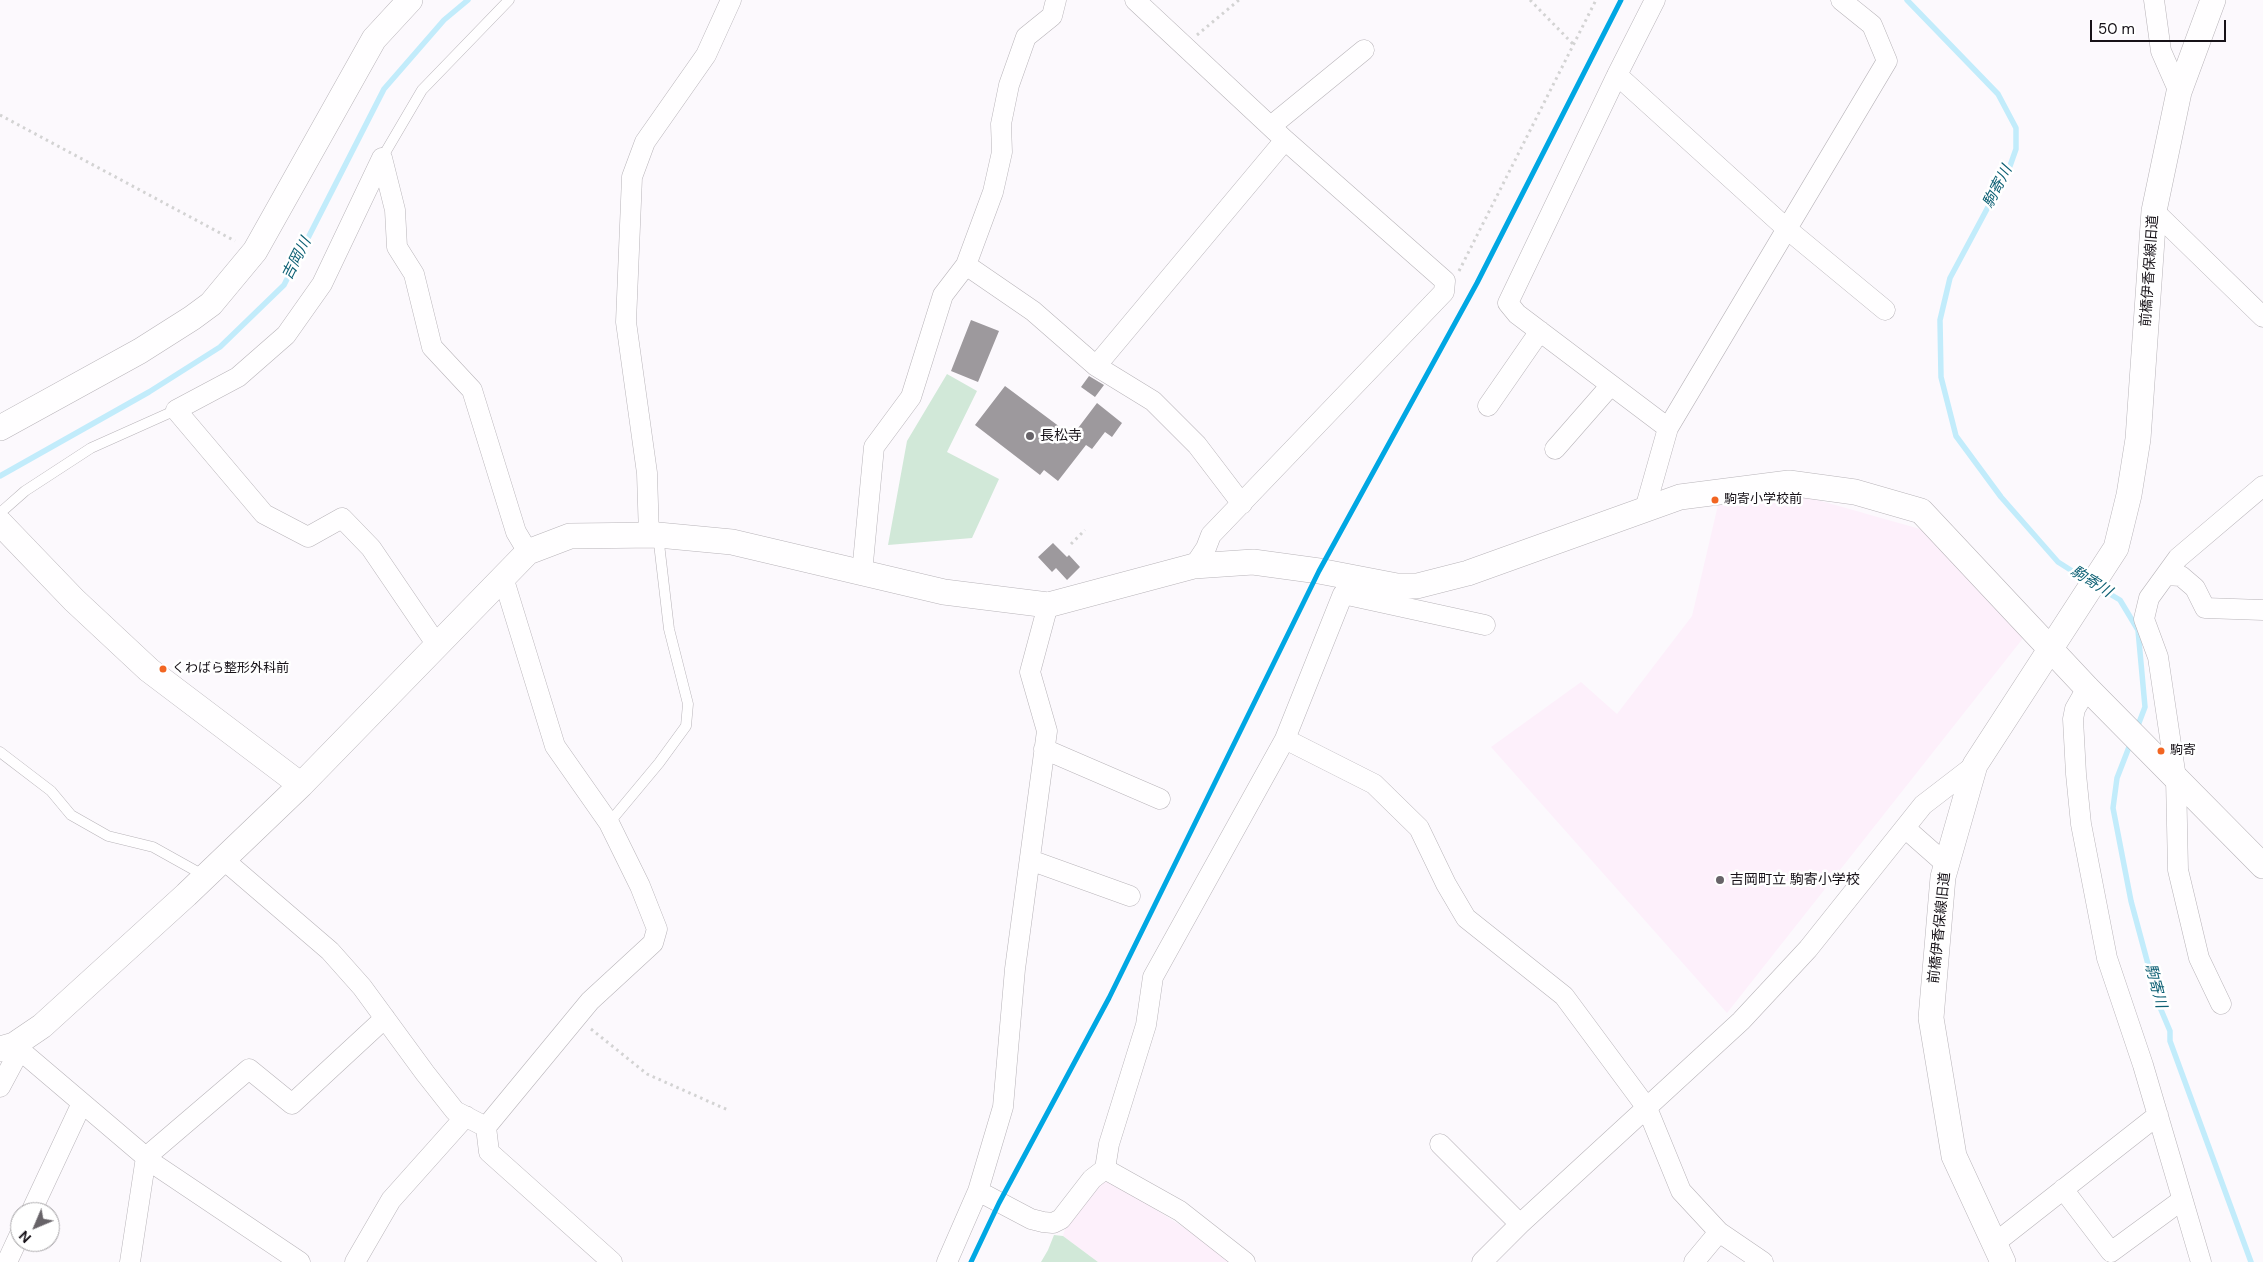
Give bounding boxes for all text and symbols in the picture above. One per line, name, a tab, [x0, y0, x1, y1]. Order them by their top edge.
scale bar	[2093, 10, 2229, 42]
text: 50 m	[2098, 19, 2135, 39]
water label: 駒寄川	[1980, 163, 2016, 211]
street label: 前橋伊香保線旧道	[2138, 215, 2162, 327]
water label: 吉岡川	[279, 235, 315, 283]
place label: 長松寺	[1040, 428, 1082, 444]
marker: 長松寺	[1024, 430, 1036, 442]
place label: 駒寄小学校前	[1724, 492, 1802, 508]
marker: 駒寄小学校前	[1710, 495, 1720, 505]
water label: 駒寄川	[2067, 562, 2115, 602]
place label: くわばら整形外科前	[172, 661, 289, 677]
marker: くわばら整形外科前	[158, 664, 168, 674]
place label: 駒寄	[2170, 743, 2196, 759]
marker: 駒寄	[2156, 746, 2166, 756]
street label: 前橋伊香保線旧道	[1926, 871, 1954, 985]
place label: 吉岡町立 駒寄小学校	[1730, 872, 1860, 888]
marker: 吉岡町立 駒寄小学校	[1714, 874, 1726, 886]
water label: 駒寄川	[2140, 962, 2170, 1010]
north arrow	[10, 1202, 60, 1252]
text: N	[15, 1227, 35, 1247]

